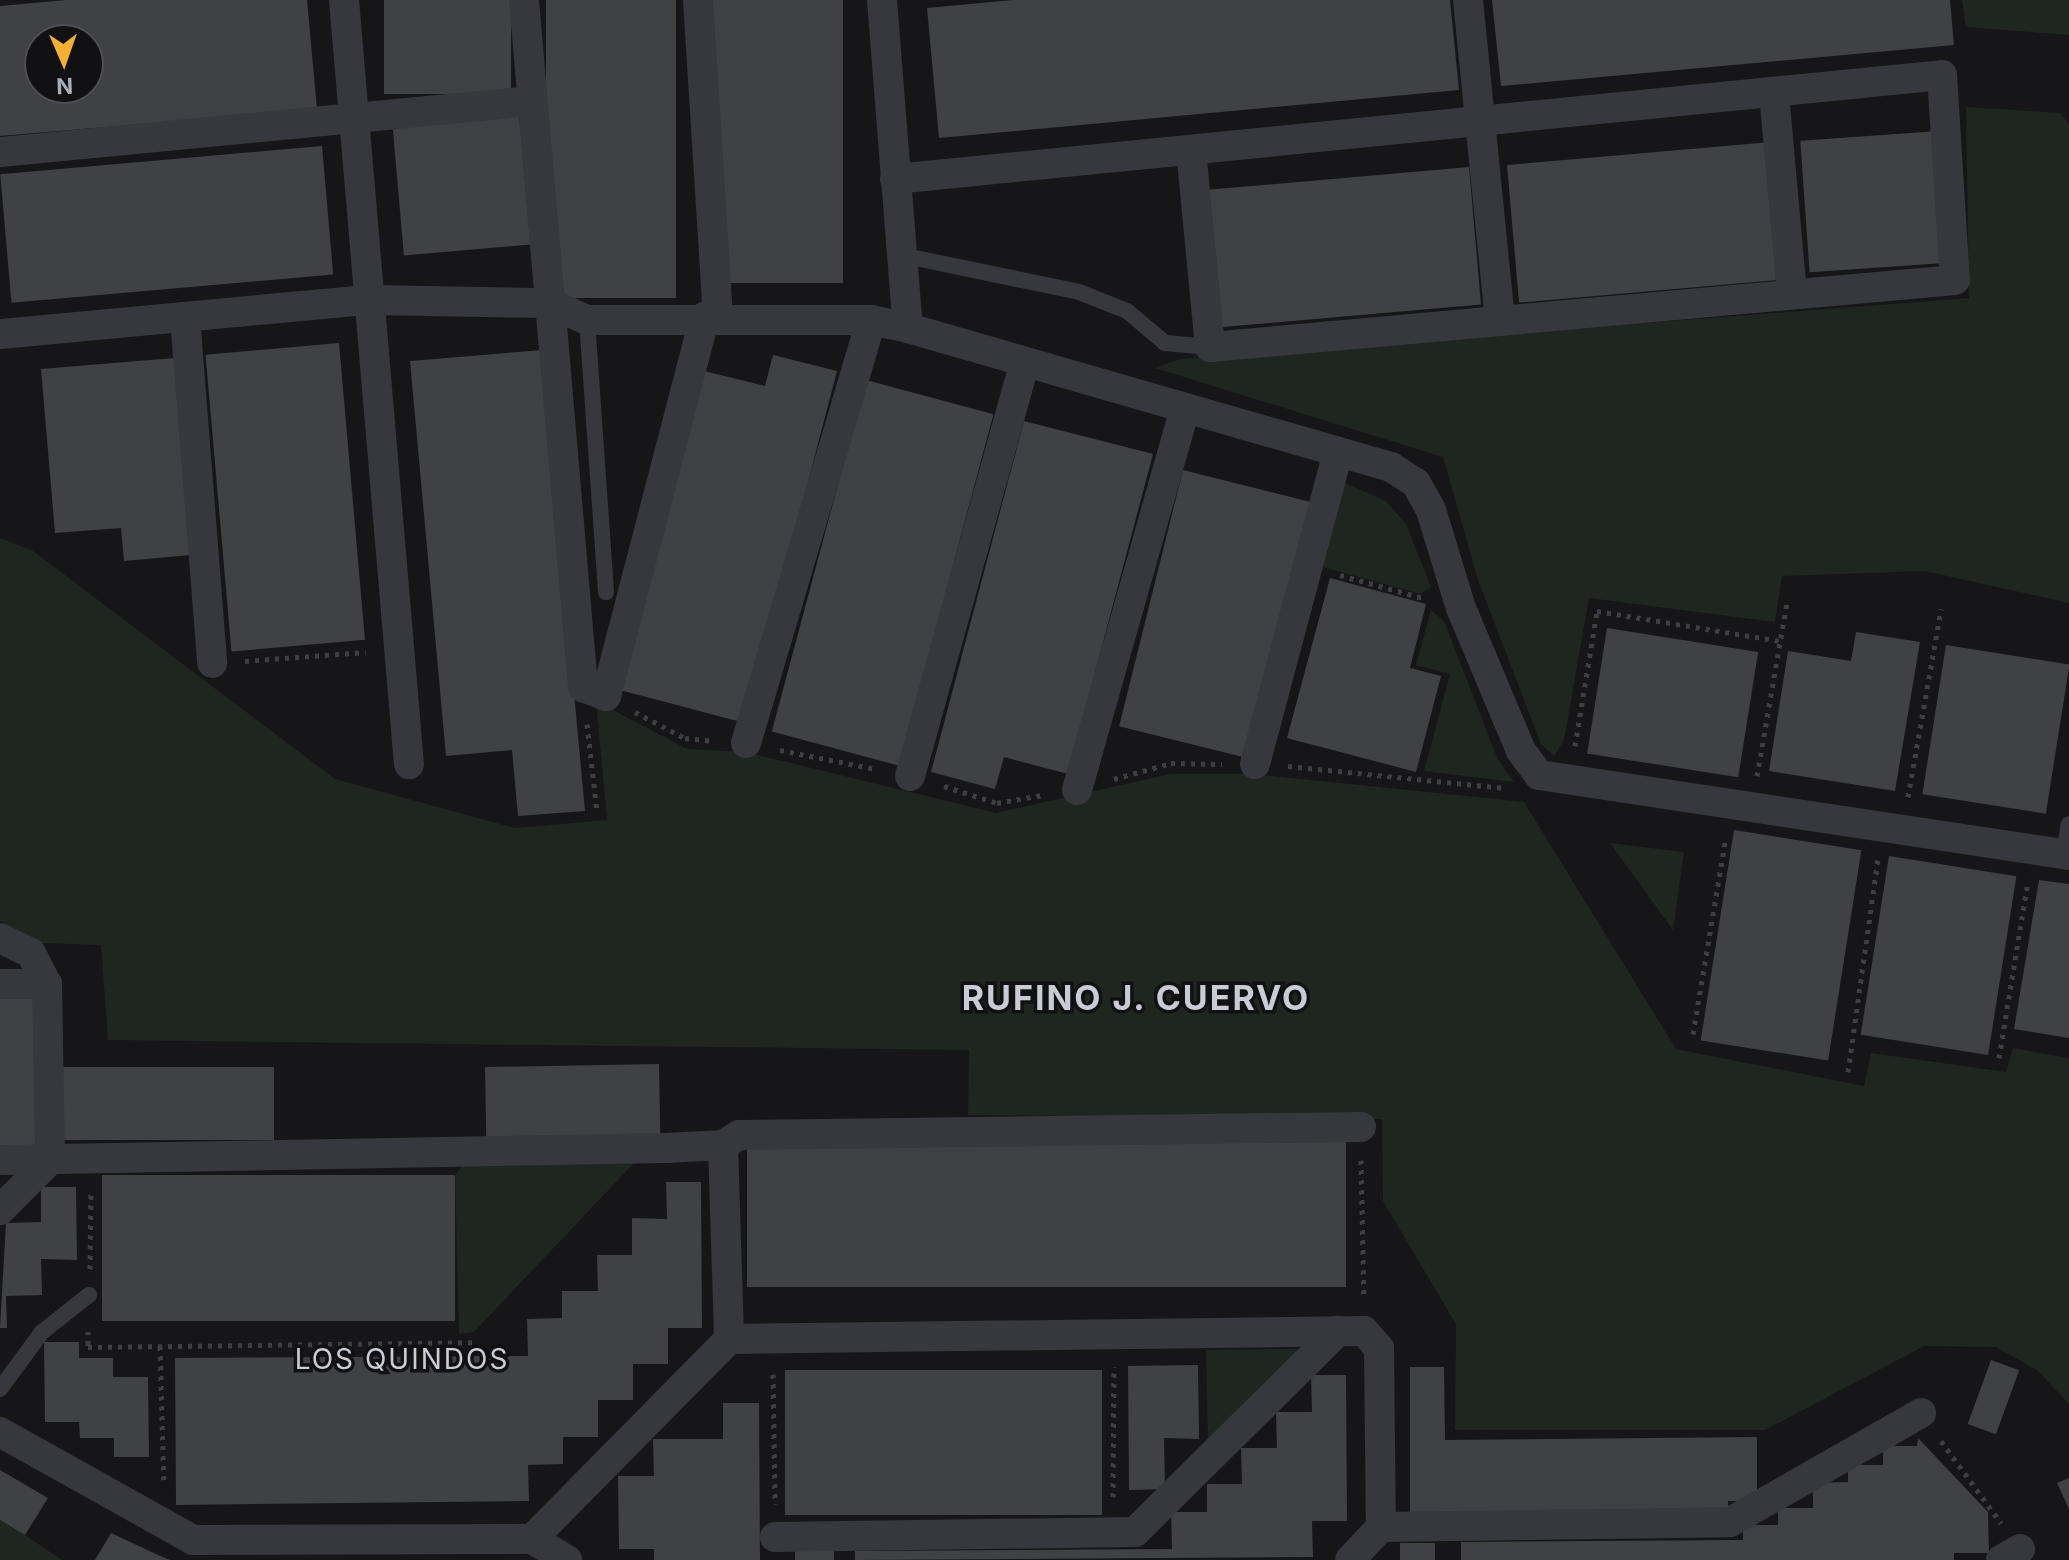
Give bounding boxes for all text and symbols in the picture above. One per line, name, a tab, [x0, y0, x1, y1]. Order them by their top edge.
north arrow	[24, 24, 104, 104]
text: N	[56, 73, 74, 99]
district label: RUFINO J. CUERVO	[961, 978, 1311, 1018]
district label: LOS QUINDOS	[295, 1342, 509, 1376]

